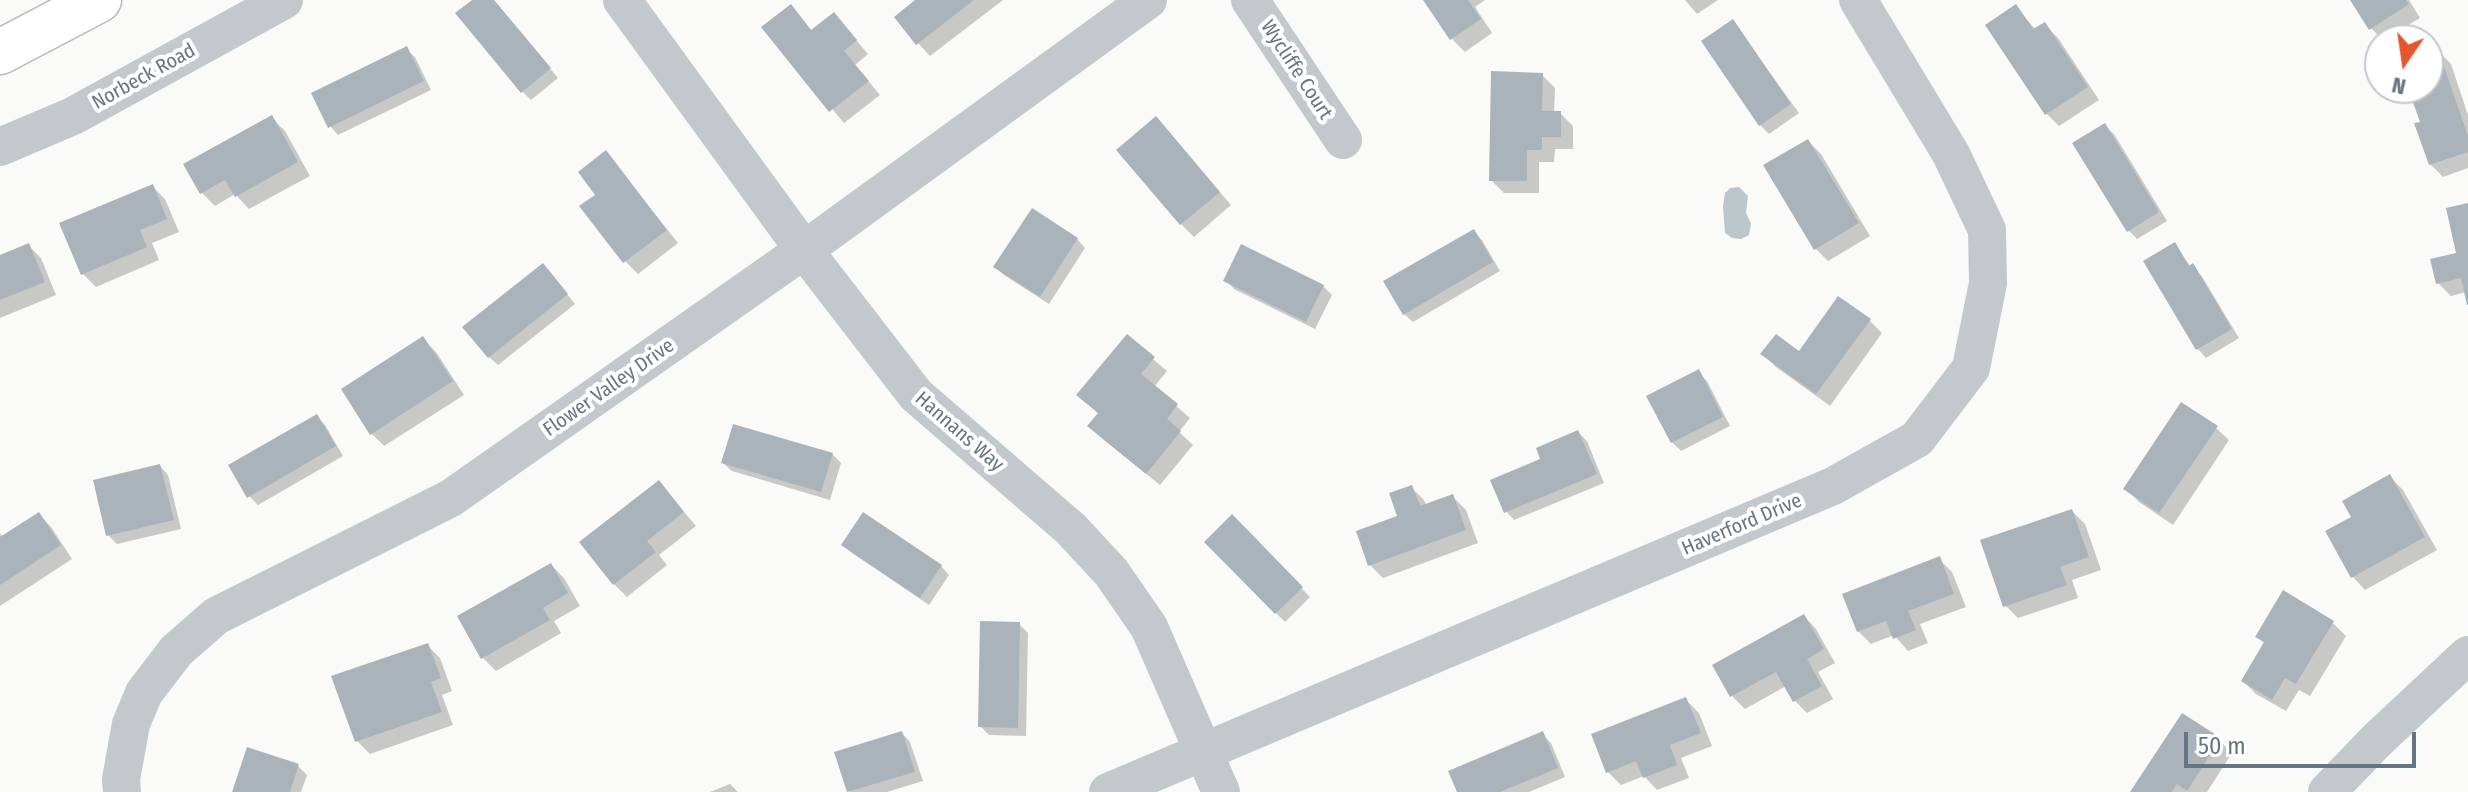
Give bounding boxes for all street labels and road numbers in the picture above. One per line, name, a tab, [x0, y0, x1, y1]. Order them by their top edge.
street label: Wycliffe Court	[1255, 16, 1337, 124]
street label: Norbeck Road	[88, 39, 200, 115]
street label: Flower Valley Drive	[539, 334, 679, 442]
street label: Hannans Way	[910, 387, 1008, 477]
street label: Haverford Drive	[1678, 489, 1806, 561]

